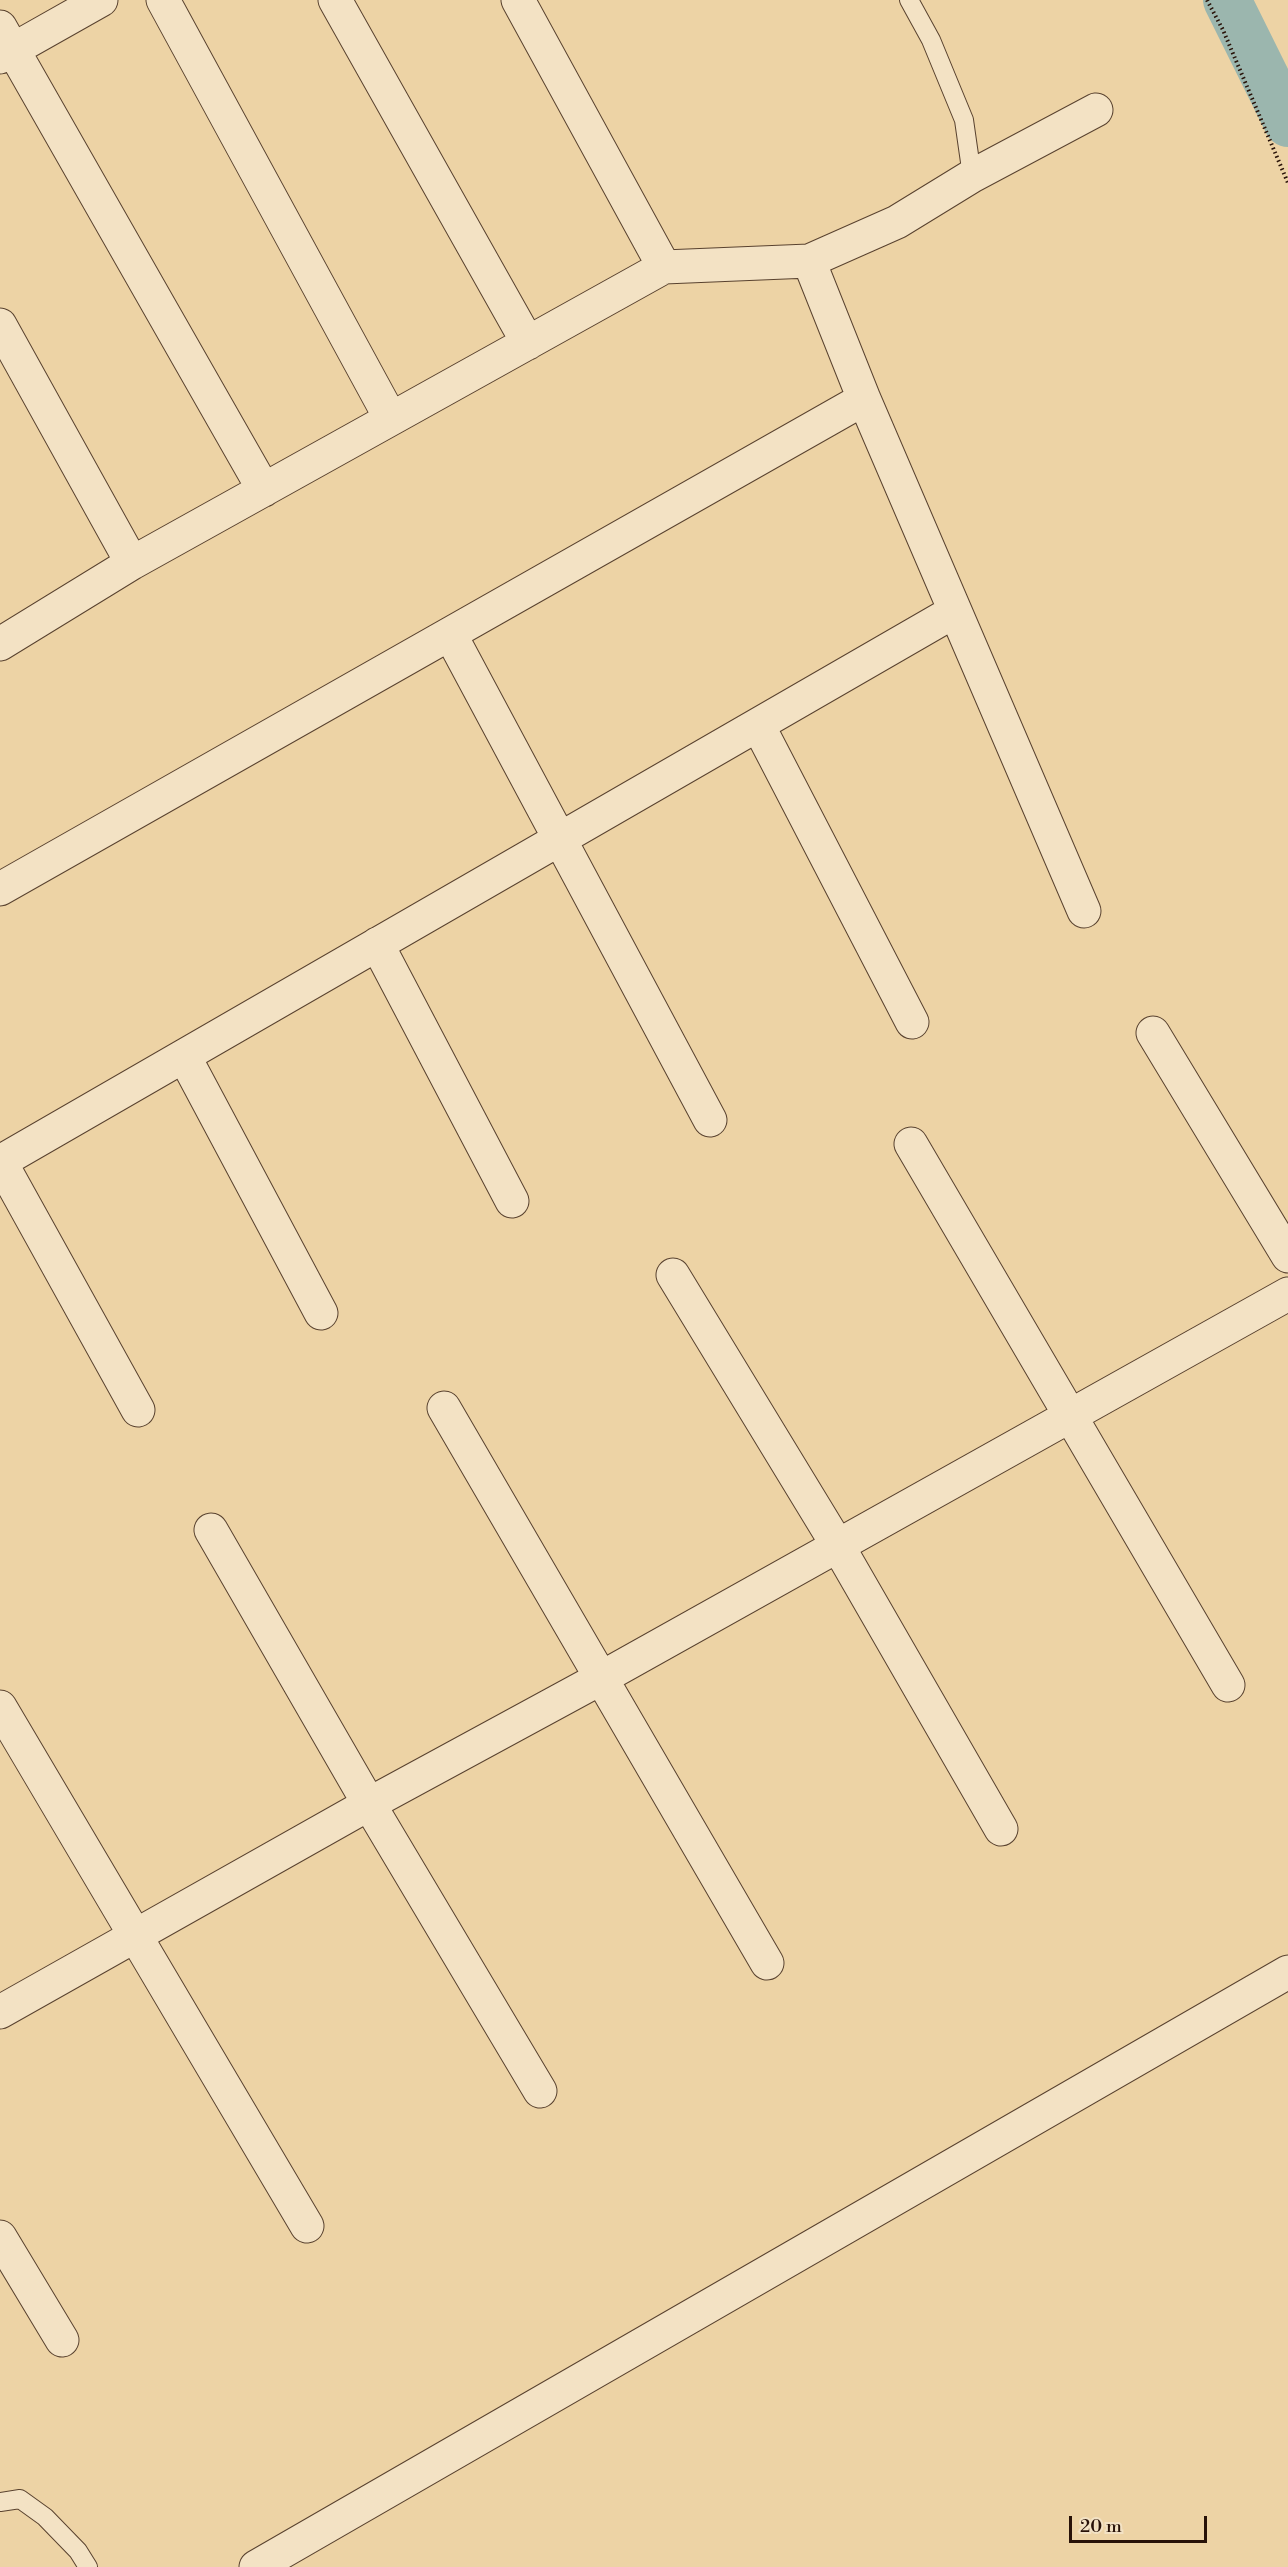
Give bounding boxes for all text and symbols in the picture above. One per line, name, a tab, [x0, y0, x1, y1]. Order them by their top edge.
scale bar	[1072, 2504, 1210, 2542]
text: 20 m	[1080, 2515, 1122, 2538]

